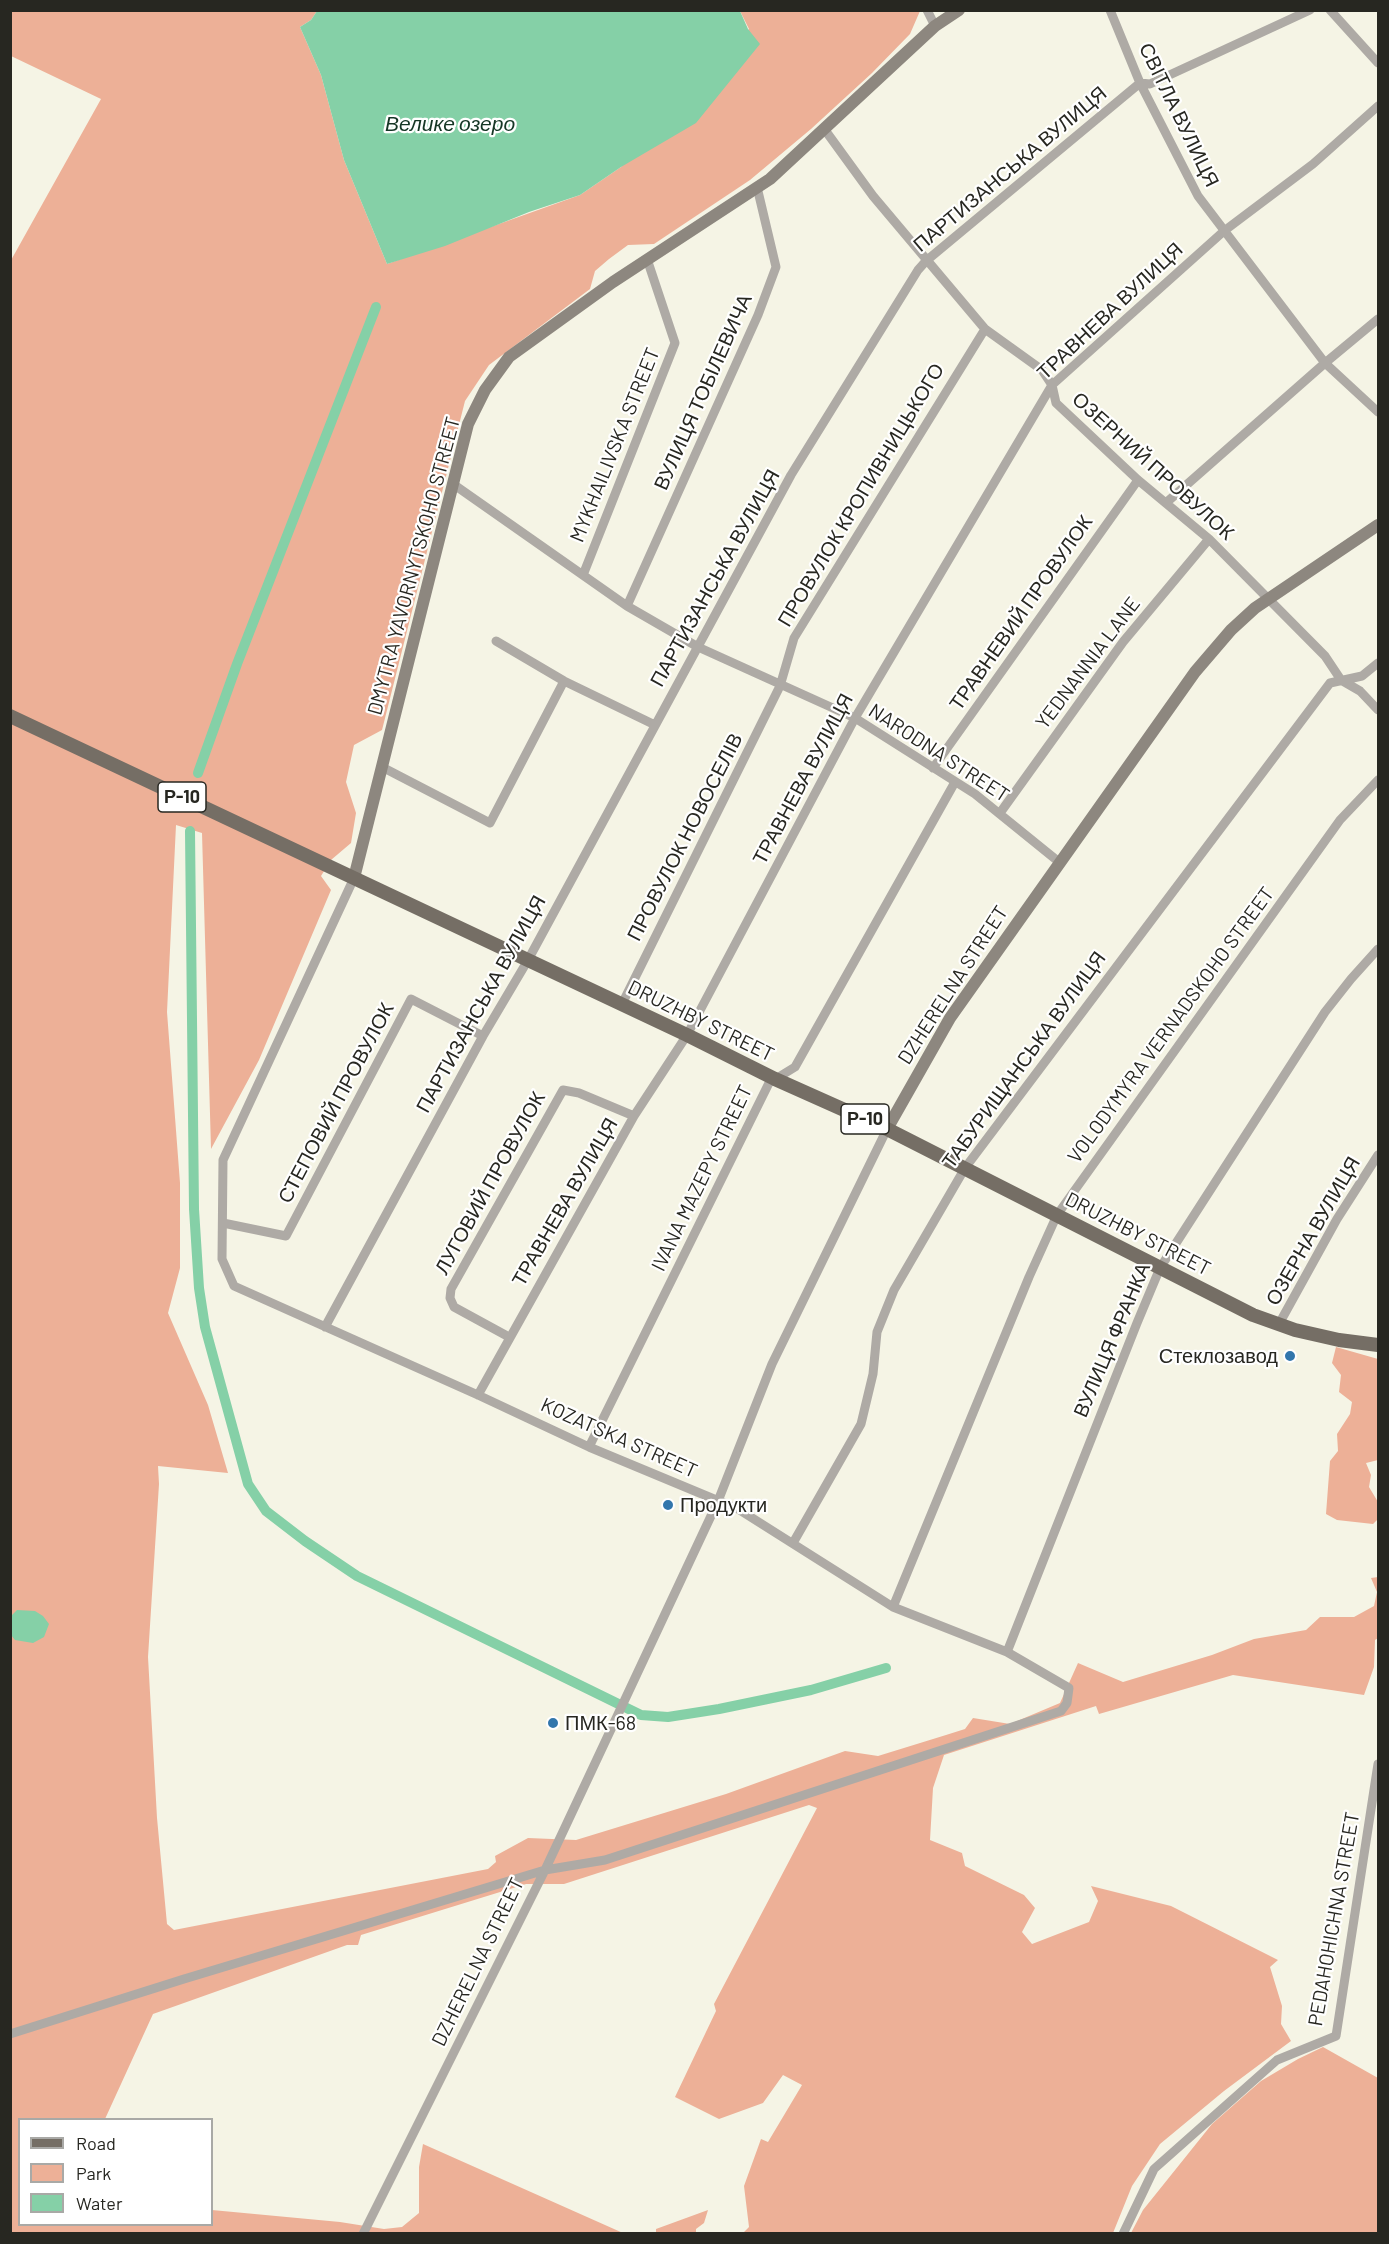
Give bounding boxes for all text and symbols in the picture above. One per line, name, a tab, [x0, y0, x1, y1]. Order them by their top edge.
street label: СВІТЛА ВУЛИЦЯ	[1134, 39, 1224, 191]
street label: ПАРТИЗАНСЬКА ВУЛИЦЯ	[909, 81, 1111, 257]
water label: Велике озеро	[385, 111, 515, 137]
street label: ТРАВНЕВА ВУЛИЦЯ	[1032, 237, 1188, 385]
street label: ВУЛИЦЯ ТОБІЛЕВИЧА	[649, 290, 757, 494]
street label: MYKHAILIVSKA STREET	[565, 344, 665, 546]
street label: ПРОВУЛОК КРОПИВНИЦЬКОГО	[773, 359, 949, 631]
street label: ОЗЕРНИЙ ПРОВУЛОК	[1067, 387, 1239, 545]
street label: DMYTRA YAVORNYTSKOHO STREET	[363, 414, 465, 718]
street label: ПАРТИЗАНСЬКА ВУЛИЦЯ	[645, 465, 785, 691]
street label: ТРАВНЕВИЙ ПРОВУЛОК	[944, 511, 1098, 715]
street label: YEDNANNIA LANE	[1031, 592, 1145, 734]
street label: ТРАВНЕВА ВУЛИЦЯ	[748, 689, 858, 869]
street label: NARODNA STREET	[864, 699, 1014, 807]
street label: ПРОВУЛОК НОВОСЕЛІВ	[622, 729, 748, 945]
road number: Р-10	[158, 782, 206, 812]
street label: VOLODYMYRA VERNADSKOHO STREET	[1063, 882, 1279, 1168]
street label: ПАРТИЗАНСЬКА ВУЛИЦЯ	[411, 891, 551, 1117]
street label: DZHERELNA STREET	[893, 901, 1013, 1069]
street label: ТАБУРИЩАНСЬКА ВУЛИЦЯ	[937, 947, 1111, 1173]
street label: DRUZHBY STREET	[624, 975, 778, 1067]
street label: СТЕПОВИЙ ПРОВУЛОК	[273, 999, 399, 1207]
street label: IVANA MAZEPY STREET	[646, 1081, 758, 1275]
street label: ЛУГОВИЙ ПРОВУЛОК	[430, 1088, 550, 1278]
road number: Р-10	[841, 1104, 889, 1134]
street label: ТРАВНЕВА ВУЛИЦЯ	[507, 1114, 623, 1290]
street label: ОЗЕРНА ВУЛИЦЯ	[1261, 1152, 1365, 1310]
street label: DRUZHBY STREET	[1061, 1187, 1215, 1281]
street label: ВУЛИЦЯ ФРАНКА	[1069, 1259, 1155, 1421]
place label: Стеклозавод	[1159, 1344, 1278, 1368]
marker: Стеклозавод	[1283, 1349, 1297, 1363]
street label: KOZATSKA STREET	[537, 1393, 701, 1483]
place label: Продукти	[680, 1493, 767, 1517]
marker: Продукти	[661, 1498, 675, 1512]
place label: ПМК-68	[565, 1711, 636, 1735]
marker: ПМК-68	[546, 1716, 560, 1730]
street label: PEDAHOHICHNA STREET	[1303, 1810, 1365, 2028]
street label: DZHERELNA STREET	[427, 1874, 529, 2050]
legend	[18, 2118, 213, 2226]
text: Road	[76, 2132, 116, 2154]
text: Park	[76, 2162, 111, 2184]
text: Water	[76, 2192, 123, 2214]

